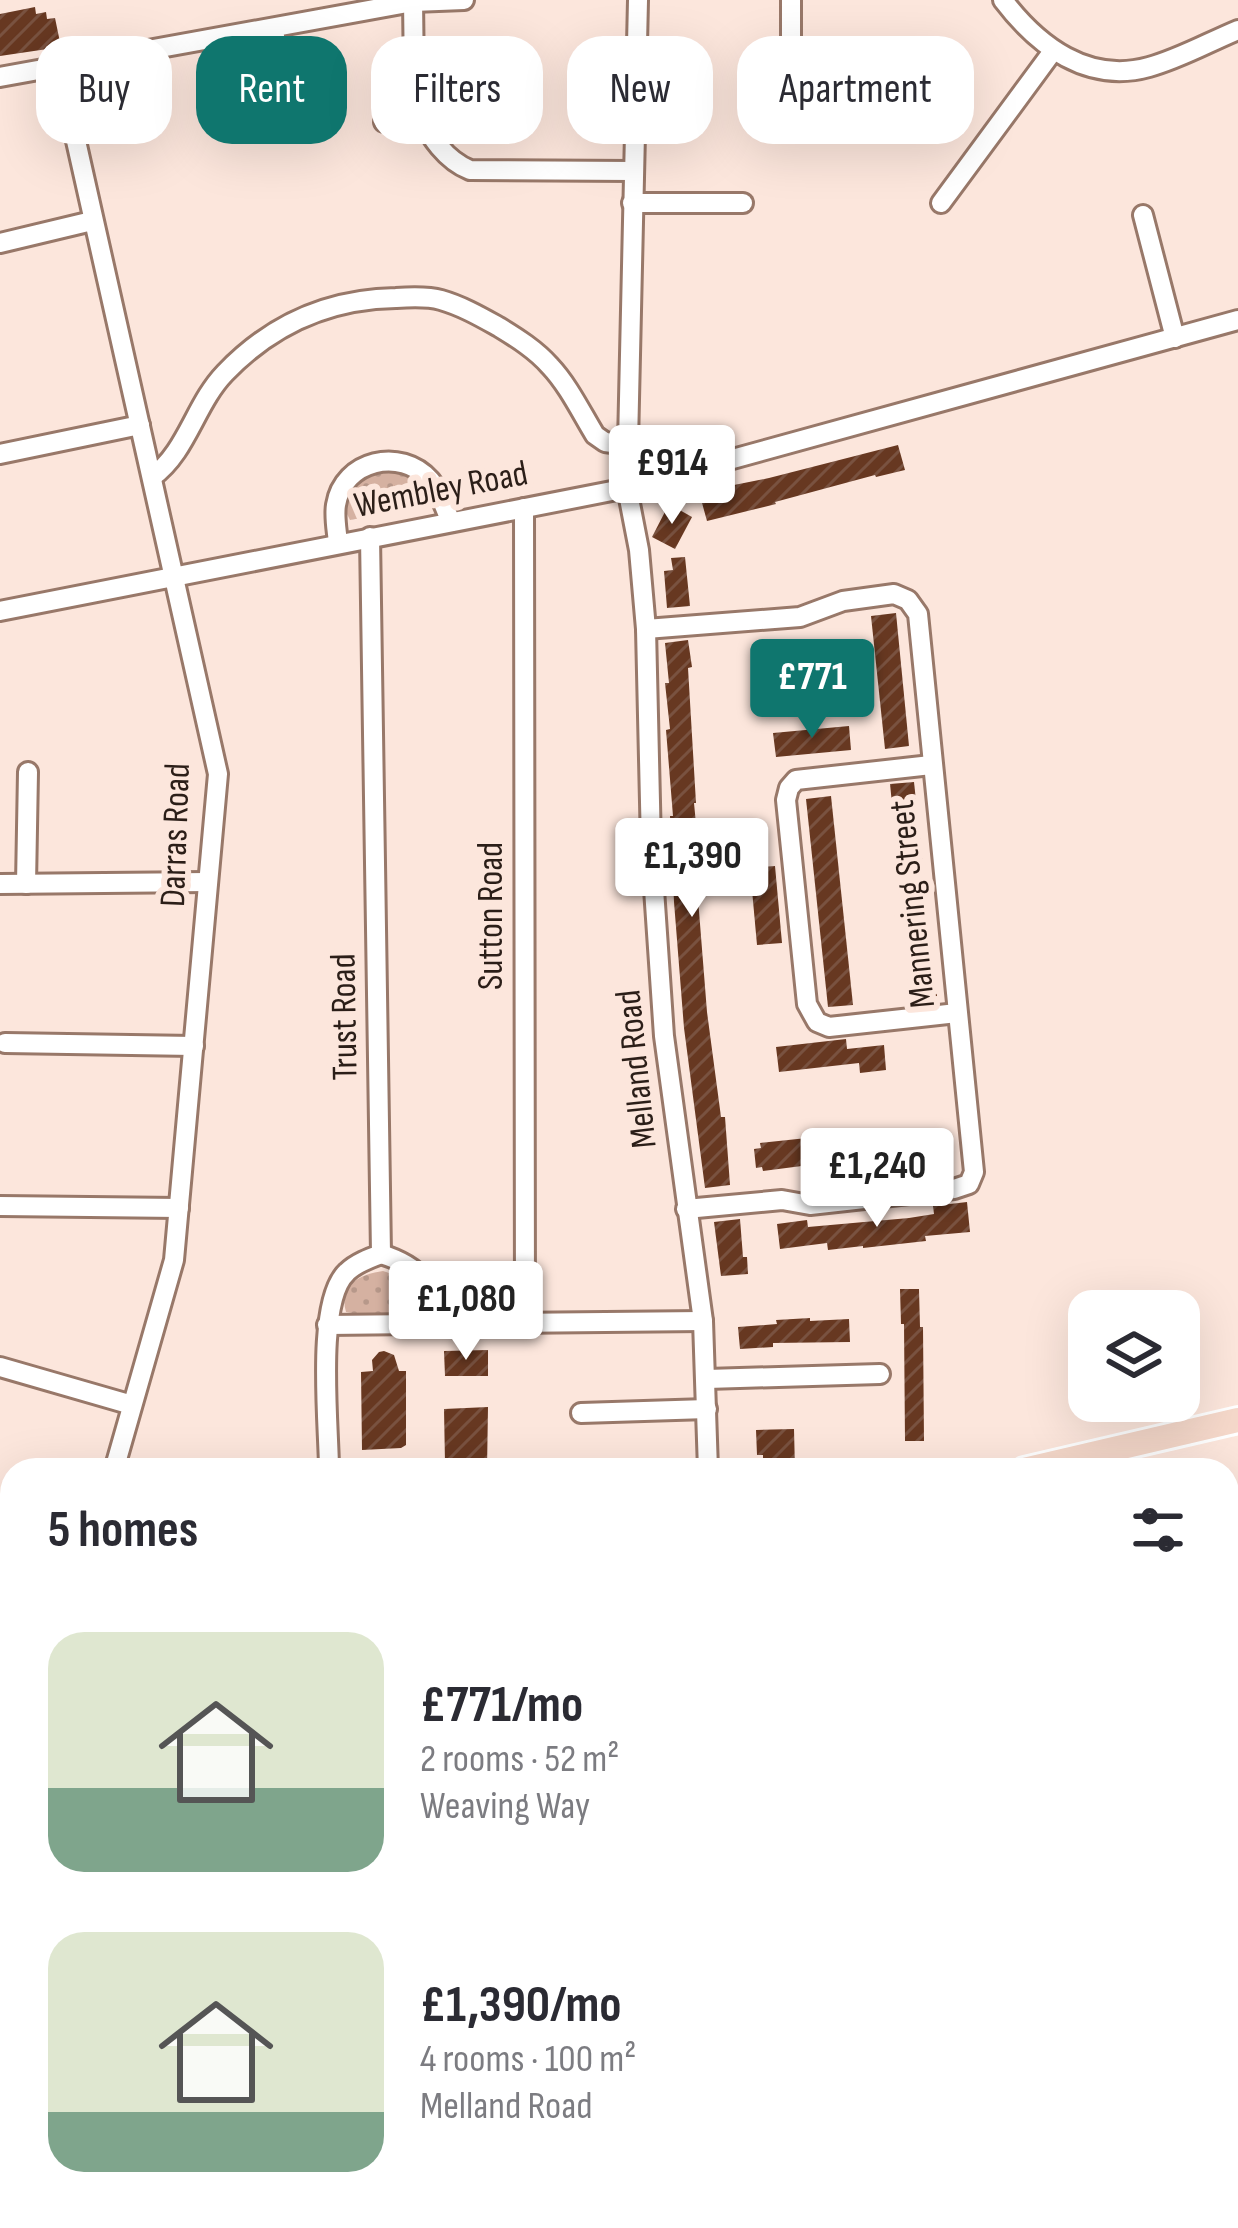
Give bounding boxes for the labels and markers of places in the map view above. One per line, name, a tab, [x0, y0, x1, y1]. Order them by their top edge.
pin: £914	[601, 425, 743, 527]
pin: £771	[741, 639, 883, 741]
pin: £1,390	[594, 818, 790, 920]
pin: £1,240	[779, 1128, 975, 1230]
pin: £1,080	[368, 1261, 564, 1363]

